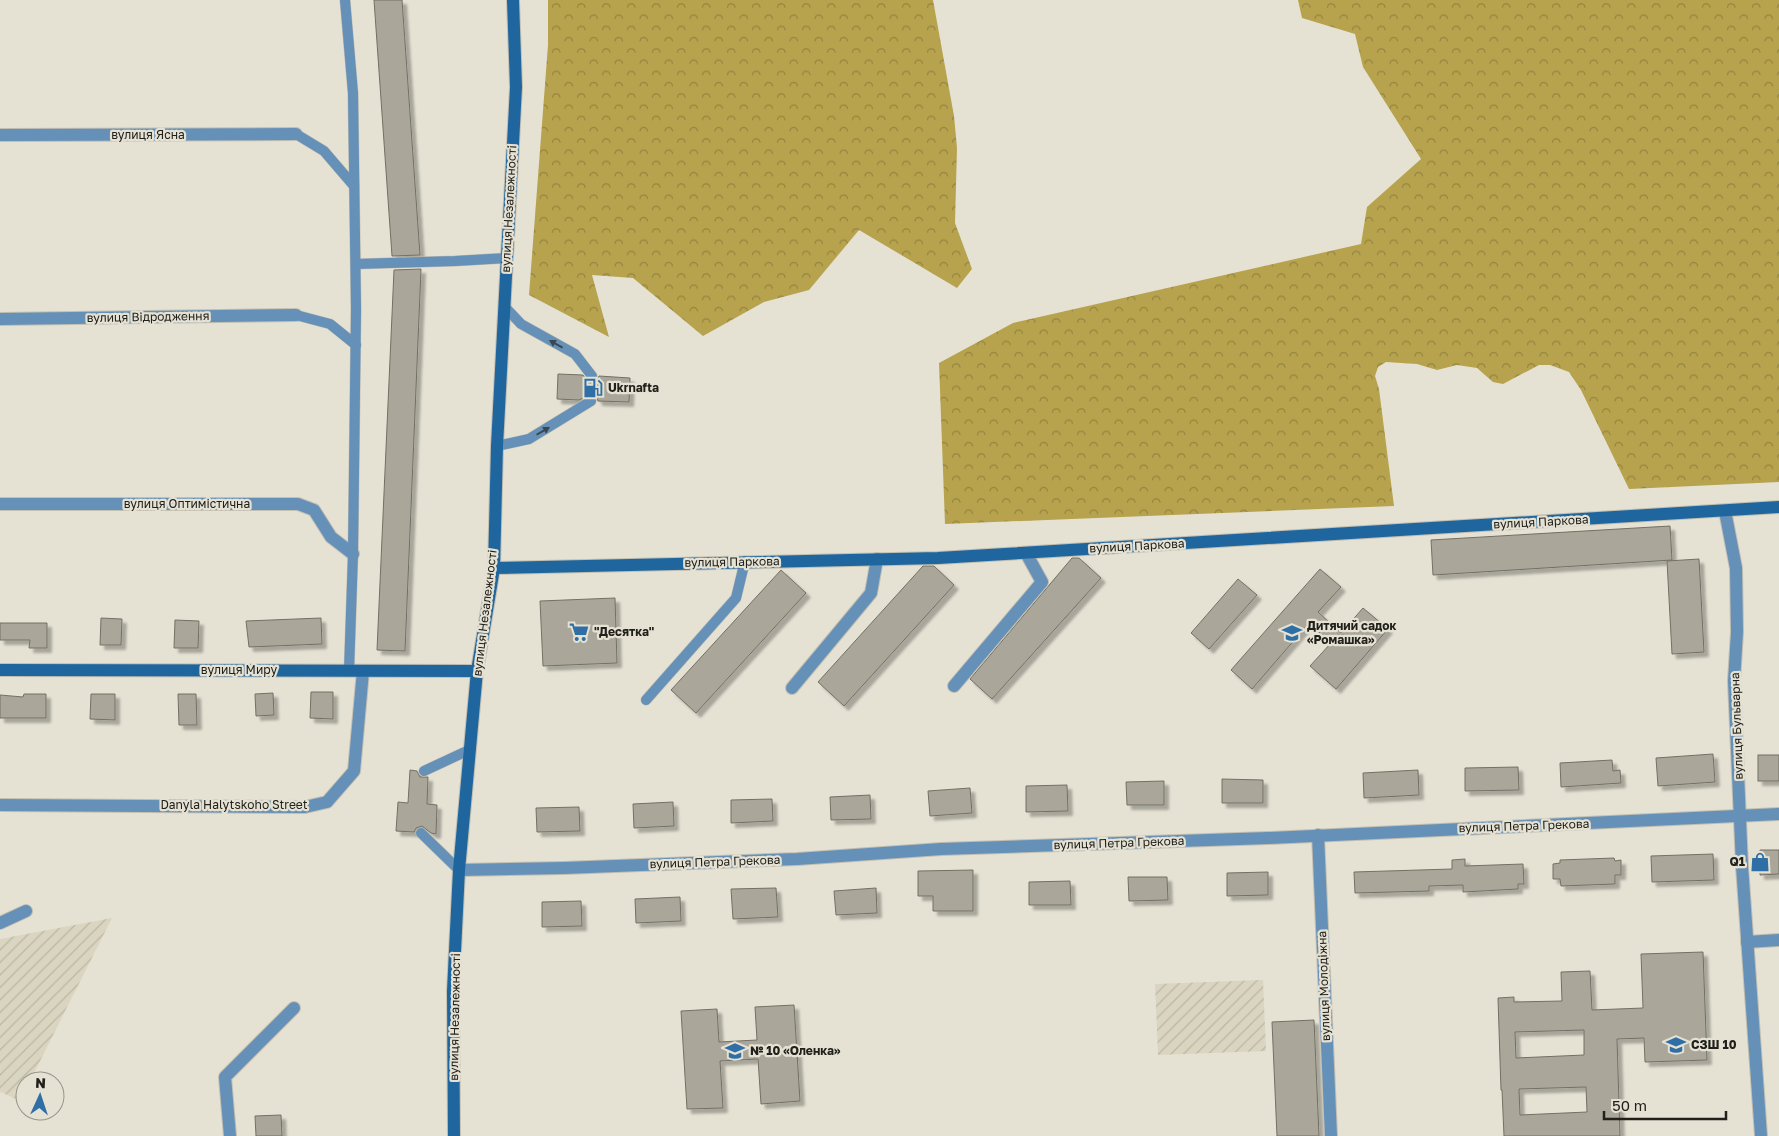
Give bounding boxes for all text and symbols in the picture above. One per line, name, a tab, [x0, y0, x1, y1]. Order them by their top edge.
street label: вулиця Ясна	[111, 127, 185, 142]
street label: вулиця Незалежності	[498, 145, 519, 273]
street label: вулиця Відродження	[86, 308, 210, 325]
one-way arrow	[550, 339, 563, 348]
fuel station icon: Ukrnafta	[582, 377, 604, 399]
place label: Ukrnafta	[608, 380, 659, 395]
one-way arrow	[536, 426, 549, 435]
street label: вулиця Оптимістична	[124, 496, 250, 511]
street label: вулиця Паркова	[1493, 512, 1589, 531]
street label: вулиця Паркова	[1089, 536, 1185, 555]
street label: вулиця Незалежності	[469, 549, 500, 677]
street label: вулиця Паркова	[684, 553, 780, 570]
place label: Дитячий садок «Ромашка»	[1307, 618, 1397, 647]
supermarket icon: "Десятка"	[568, 621, 590, 643]
school or university icon: Дитячий садок «Ромашка»	[1281, 622, 1303, 644]
place label: "Десятка"	[594, 624, 654, 639]
street label: вулиця Миру	[201, 662, 277, 677]
street label: вулиця Бульварна	[1727, 672, 1746, 780]
street label: Danyla Halytskoho Street	[160, 797, 308, 812]
street label: вулиця Петра Грекова	[1458, 816, 1590, 835]
street label: вулиця Петра Грекова	[1053, 833, 1185, 852]
shop icon: Q1	[1749, 851, 1771, 873]
street label: вулиця Петра Грекова	[649, 852, 781, 871]
place label: Q1	[1730, 854, 1745, 869]
street label: вулиця Молодіжна	[1314, 931, 1333, 1041]
street label: вулиця Незалежності	[446, 953, 463, 1081]
school or university icon: СЗШ 10	[1665, 1034, 1687, 1056]
place label: СЗШ 10	[1691, 1037, 1737, 1052]
school or university icon: № 10 «Оленка»	[724, 1040, 746, 1062]
place label: № 10 «Оленка»	[750, 1043, 841, 1058]
north arrow	[15, 1071, 65, 1121]
text: N	[35, 1074, 46, 1091]
scale bar	[1604, 1088, 1726, 1120]
text: 50 m	[1612, 1096, 1647, 1114]

